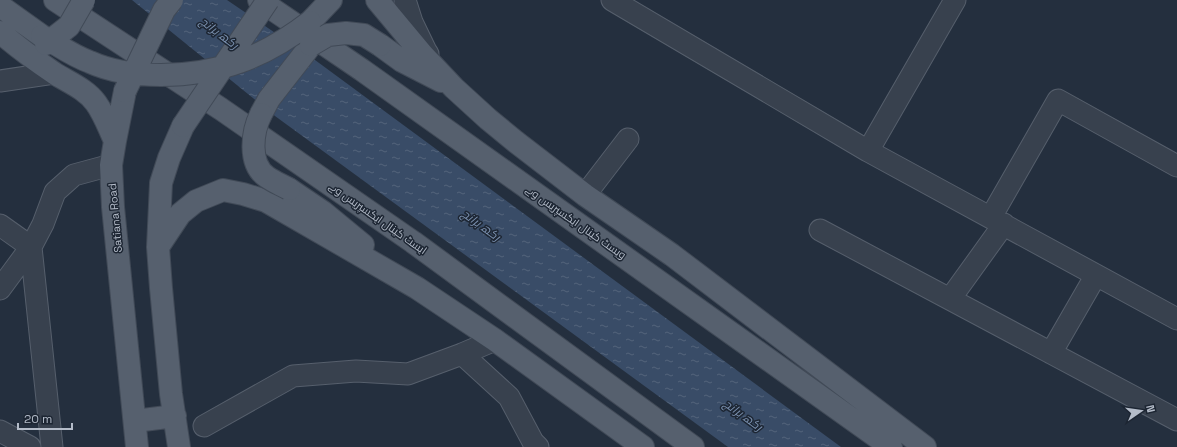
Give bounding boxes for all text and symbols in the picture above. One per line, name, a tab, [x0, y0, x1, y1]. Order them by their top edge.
water label: رکھ برانچ	[196, 13, 242, 53]
street label: ایسٹ کینال ایکسپریس وے	[326, 179, 430, 257]
street label: ویسٹ کینال ایکسپریس وے	[523, 182, 629, 262]
street label: Satiana Road	[105, 183, 125, 253]
water label: رکھ برانچ	[458, 205, 504, 245]
north arrow	[1121, 391, 1161, 431]
water label: رکھ برانچ	[720, 395, 766, 435]
text: N	[1143, 404, 1158, 414]
scale bar	[18, 405, 72, 431]
text: 20 m	[24, 411, 52, 427]

